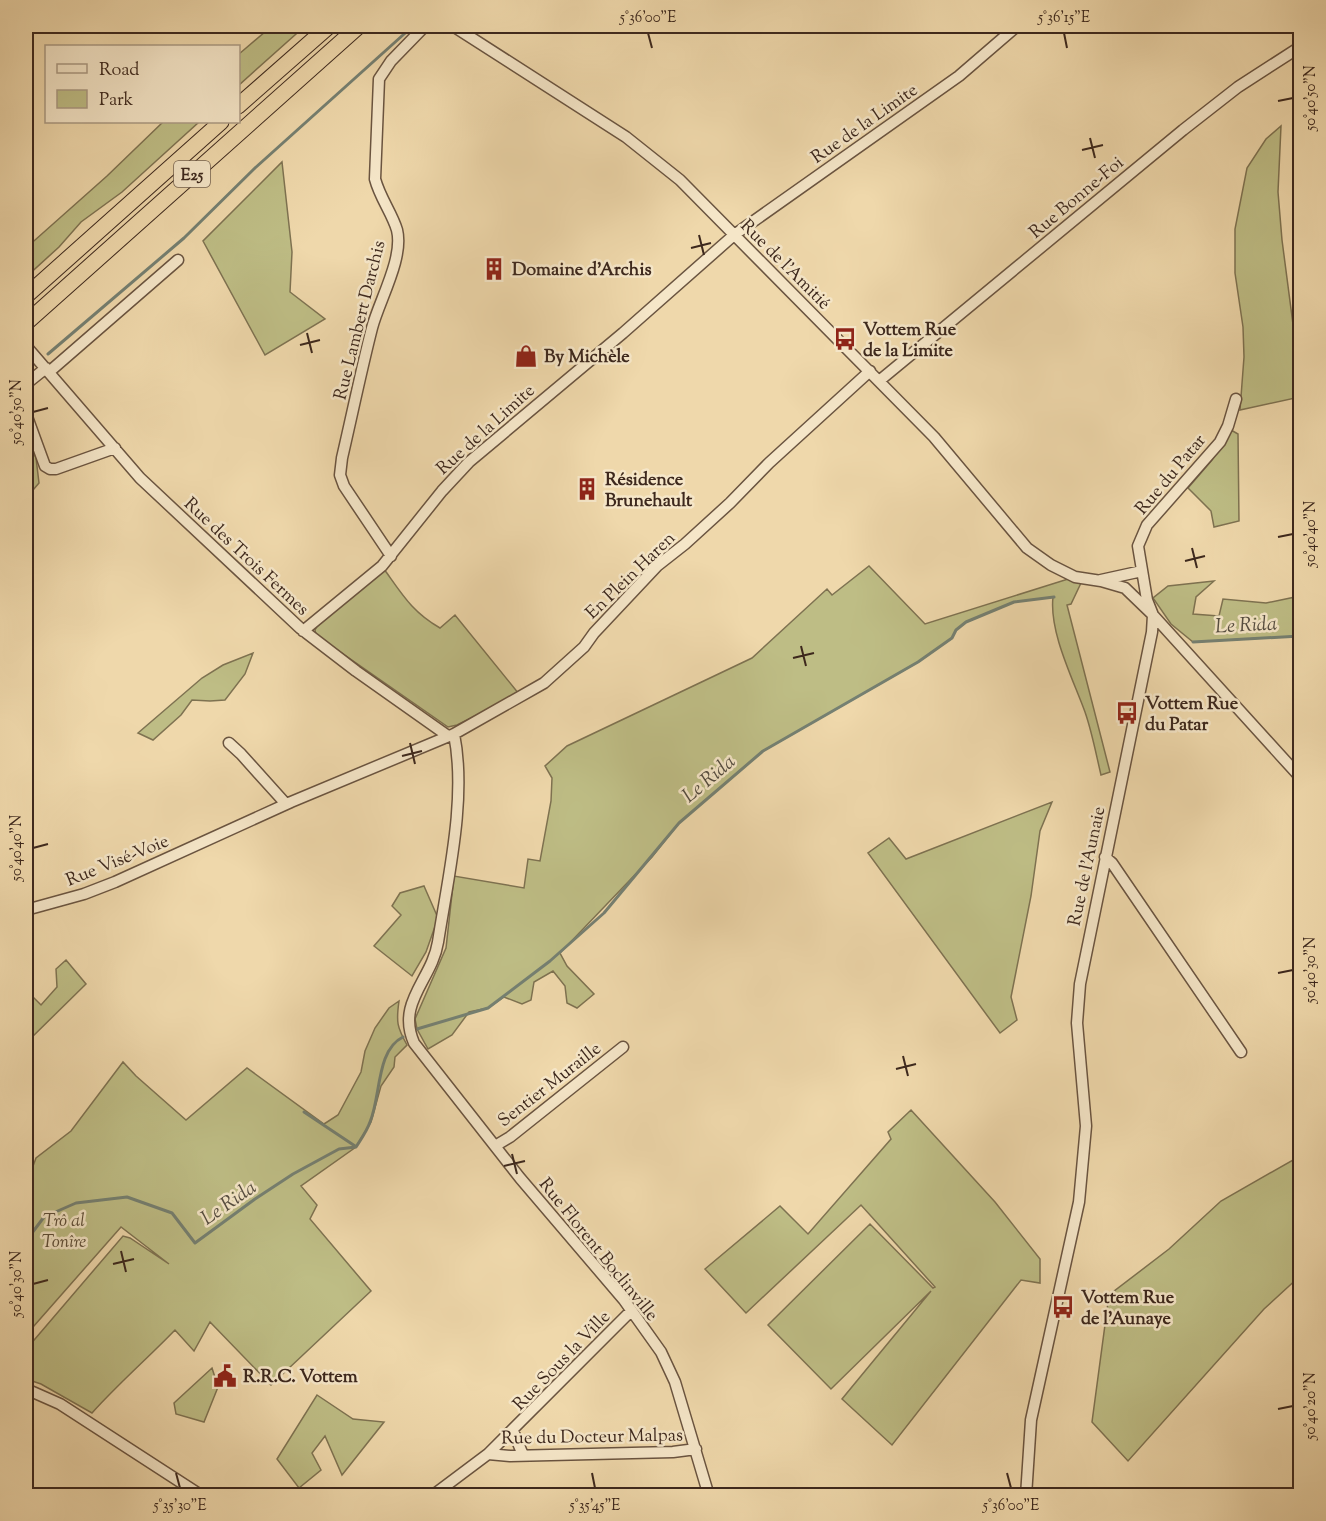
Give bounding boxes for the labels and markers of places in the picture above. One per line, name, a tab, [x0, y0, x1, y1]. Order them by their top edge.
building icon: Domaine d'Archis	[481, 256, 507, 282]
place label: Domaine d'Archis	[512, 258, 652, 284]
place label: Vottem Rue de la Limite	[863, 318, 957, 365]
bus stop icon: Vottem Rue de la Limite	[832, 326, 858, 352]
shop icon: By Michèle	[513, 343, 539, 369]
place label: By Michèle	[544, 345, 630, 371]
place label: Résidence Brunehault	[605, 468, 693, 515]
building icon: Résidence Brunehault	[574, 476, 600, 502]
place label: Vottem Rue du Patar	[1145, 692, 1239, 739]
bus stop icon: Vottem Rue du Patar	[1114, 700, 1140, 726]
place label: Vottem Rue de l'Aunaye	[1081, 1286, 1175, 1333]
bus stop icon: Vottem Rue de l'Aunaye	[1050, 1294, 1076, 1320]
public building icon: R.R.C. Vottem	[212, 1363, 238, 1389]
place label: R.R.C. Vottem	[243, 1365, 358, 1391]

